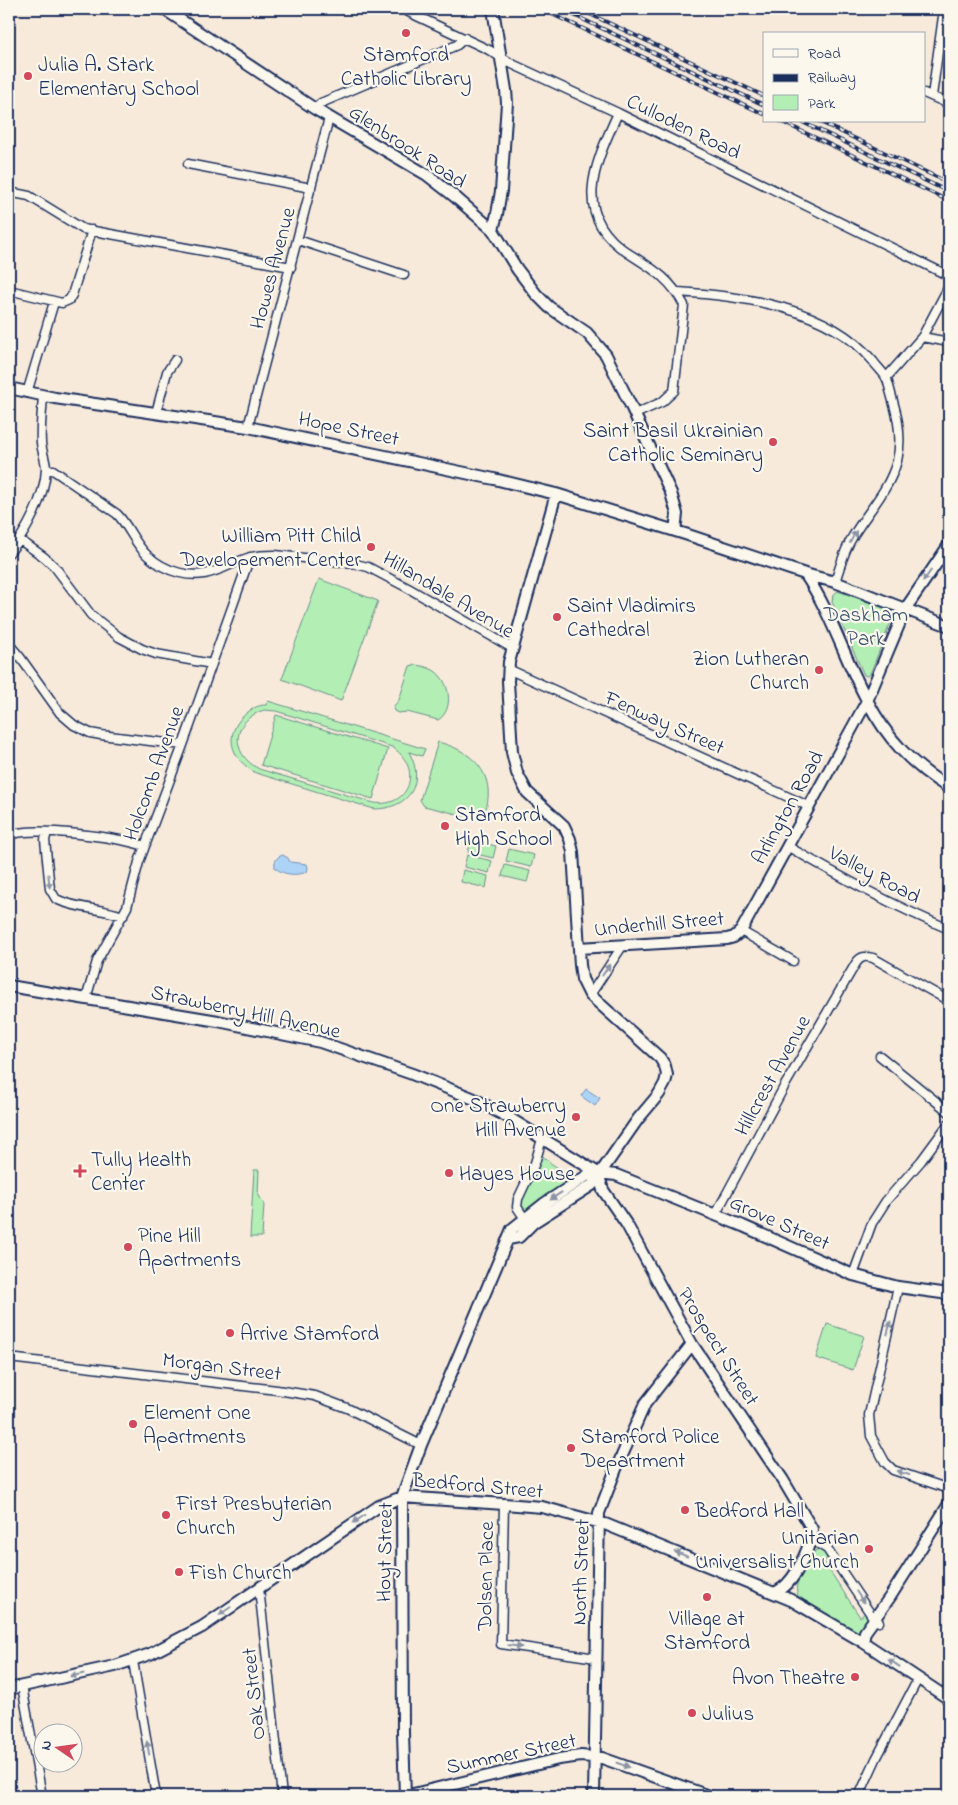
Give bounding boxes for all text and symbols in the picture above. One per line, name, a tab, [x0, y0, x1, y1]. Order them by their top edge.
marker: Stamford Catholic Library	[400, 27, 412, 39]
legend	[763, 32, 926, 122]
place label: Stamford Catholic Library	[341, 41, 471, 97]
text: Road	[808, 43, 841, 65]
place label: Julia A. Stark Elementary School	[38, 51, 199, 107]
text: Railway	[808, 67, 856, 90]
marker: Julia A. Stark Elementary School	[22, 70, 34, 82]
street label: Culloden Road	[621, 87, 746, 169]
text: Park	[808, 93, 836, 115]
street label: Glenbrook Road	[342, 98, 472, 197]
street label: Howes Avenue	[243, 204, 305, 333]
street label: Hope Street	[296, 405, 402, 455]
place label: Saint Basil Ukrainian Catholic Seminary	[583, 417, 763, 473]
marker: Saint Basil Ukrainian Catholic Seminary	[767, 436, 779, 448]
place label: William Pitt Child Developement Center	[179, 522, 361, 576]
one-way arrow	[849, 530, 857, 544]
marker: William Pitt Child Developement Center	[365, 541, 377, 553]
street label: Hillandale Avenue	[376, 545, 520, 647]
one-way arrow	[921, 569, 932, 582]
place label: Saint Vladimirs Cathedral	[567, 592, 696, 646]
park label: Daskham Park	[823, 601, 908, 655]
marker: Saint Vladimirs Cathedral	[551, 611, 563, 623]
place label: Zion Lutheran Church	[692, 645, 809, 699]
marker: Zion Lutheran Church	[813, 664, 825, 676]
street label: Fenway Street	[598, 684, 729, 765]
street label: Holcomb Avenue	[117, 701, 193, 845]
street label: Arlington Road	[745, 746, 834, 871]
place label: Stamford High School	[455, 801, 552, 857]
marker: Stamford High School	[439, 820, 451, 832]
street label: Valley Road	[821, 839, 926, 914]
one-way arrow	[45, 873, 53, 889]
street label: Underhill Street	[593, 904, 725, 946]
one-way arrow	[602, 964, 611, 977]
street label: Strawberry Hill Avenue	[148, 978, 344, 1050]
street label: Hillcrest Avenue	[728, 1010, 820, 1142]
place label: One Strawberry Hill Avenue	[430, 1092, 567, 1146]
marker: One Strawberry Hill Avenue	[570, 1111, 582, 1123]
place label: Tully Health Center	[91, 1146, 191, 1200]
place label: Hayes House	[459, 1160, 575, 1192]
marker: Tully Health Center	[73, 1164, 87, 1178]
marker: Hayes House	[443, 1167, 455, 1179]
street label: Grove Street	[724, 1188, 834, 1259]
one-way arrow	[549, 1191, 562, 1201]
place label: Pine Hill Apartments	[138, 1222, 241, 1276]
marker: Pine Hill Apartments	[122, 1241, 134, 1253]
street label: Prospect Street	[669, 1282, 766, 1412]
place label: Arrive Stamford	[240, 1320, 379, 1350]
one-way arrow	[885, 1320, 893, 1335]
marker: Arrive Stamford	[224, 1327, 236, 1339]
street label: Morgan Street	[160, 1346, 283, 1392]
place label: Element One Apartments	[143, 1399, 251, 1453]
marker: Element One Apartments	[127, 1418, 139, 1430]
place label: Stamford Police Department	[580, 1423, 720, 1477]
marker: Stamford Police Department	[565, 1442, 577, 1454]
street label: Bedford Street	[410, 1466, 545, 1508]
one-way arrow	[895, 1469, 910, 1477]
place label: First Presbyterian Church	[175, 1490, 332, 1544]
place label: Bedford Hall	[694, 1497, 804, 1527]
street label: Hoyt Street	[370, 1502, 404, 1602]
marker: Bedford Hall	[679, 1504, 691, 1516]
marker: First Presbyterian Church	[160, 1509, 172, 1521]
one-way arrow	[352, 1514, 366, 1524]
street label: North Street	[565, 1518, 599, 1626]
street label: Dolsen Place	[471, 1520, 503, 1632]
place label: Unitarian Universalist Church	[695, 1524, 859, 1578]
marker: Unitarian Universalist Church	[863, 1543, 875, 1555]
one-way arrow	[674, 1550, 688, 1558]
place label: Fish Church	[188, 1559, 292, 1589]
marker: Fish Church	[173, 1566, 185, 1578]
marker: Village at Stamford	[701, 1591, 713, 1603]
one-way arrow	[855, 1591, 864, 1604]
place label: Village at Stamford	[664, 1605, 750, 1659]
one-way arrow	[218, 1606, 232, 1616]
one-way arrow	[507, 1642, 523, 1650]
street label: Oak Street	[235, 1646, 275, 1741]
one-way arrow	[887, 1658, 900, 1668]
place label: Avon Theatre	[732, 1664, 846, 1694]
one-way arrow	[69, 1671, 85, 1679]
marker: Avon Theatre	[849, 1671, 861, 1683]
place label: Julius	[702, 1700, 754, 1730]
marker: Julius	[686, 1707, 698, 1719]
north arrow	[32, 1722, 82, 1772]
street label: Summer Street	[444, 1727, 579, 1783]
text: N	[36, 1738, 58, 1752]
one-way arrow	[143, 1740, 151, 1756]
one-way arrow	[616, 1761, 631, 1769]

